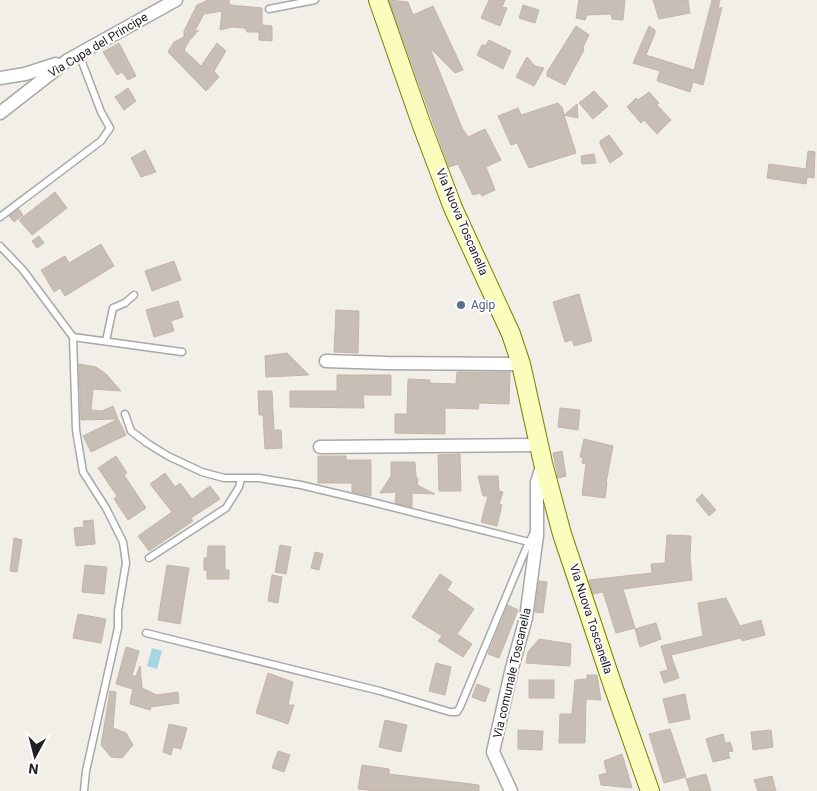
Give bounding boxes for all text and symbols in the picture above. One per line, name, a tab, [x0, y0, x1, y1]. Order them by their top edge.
street label: Via Cupa del Principe	[46, 10, 150, 80]
street label: Via Nuova Toscanella	[433, 166, 491, 278]
place label: Agip	[471, 298, 495, 312]
marker: Agip	[455, 299, 467, 311]
street label: Via Nuova Toscanella	[567, 562, 615, 676]
street label: Via comunale Toscanella	[490, 606, 534, 740]
north arrow	[10, 731, 60, 781]
text: N	[28, 760, 39, 777]

